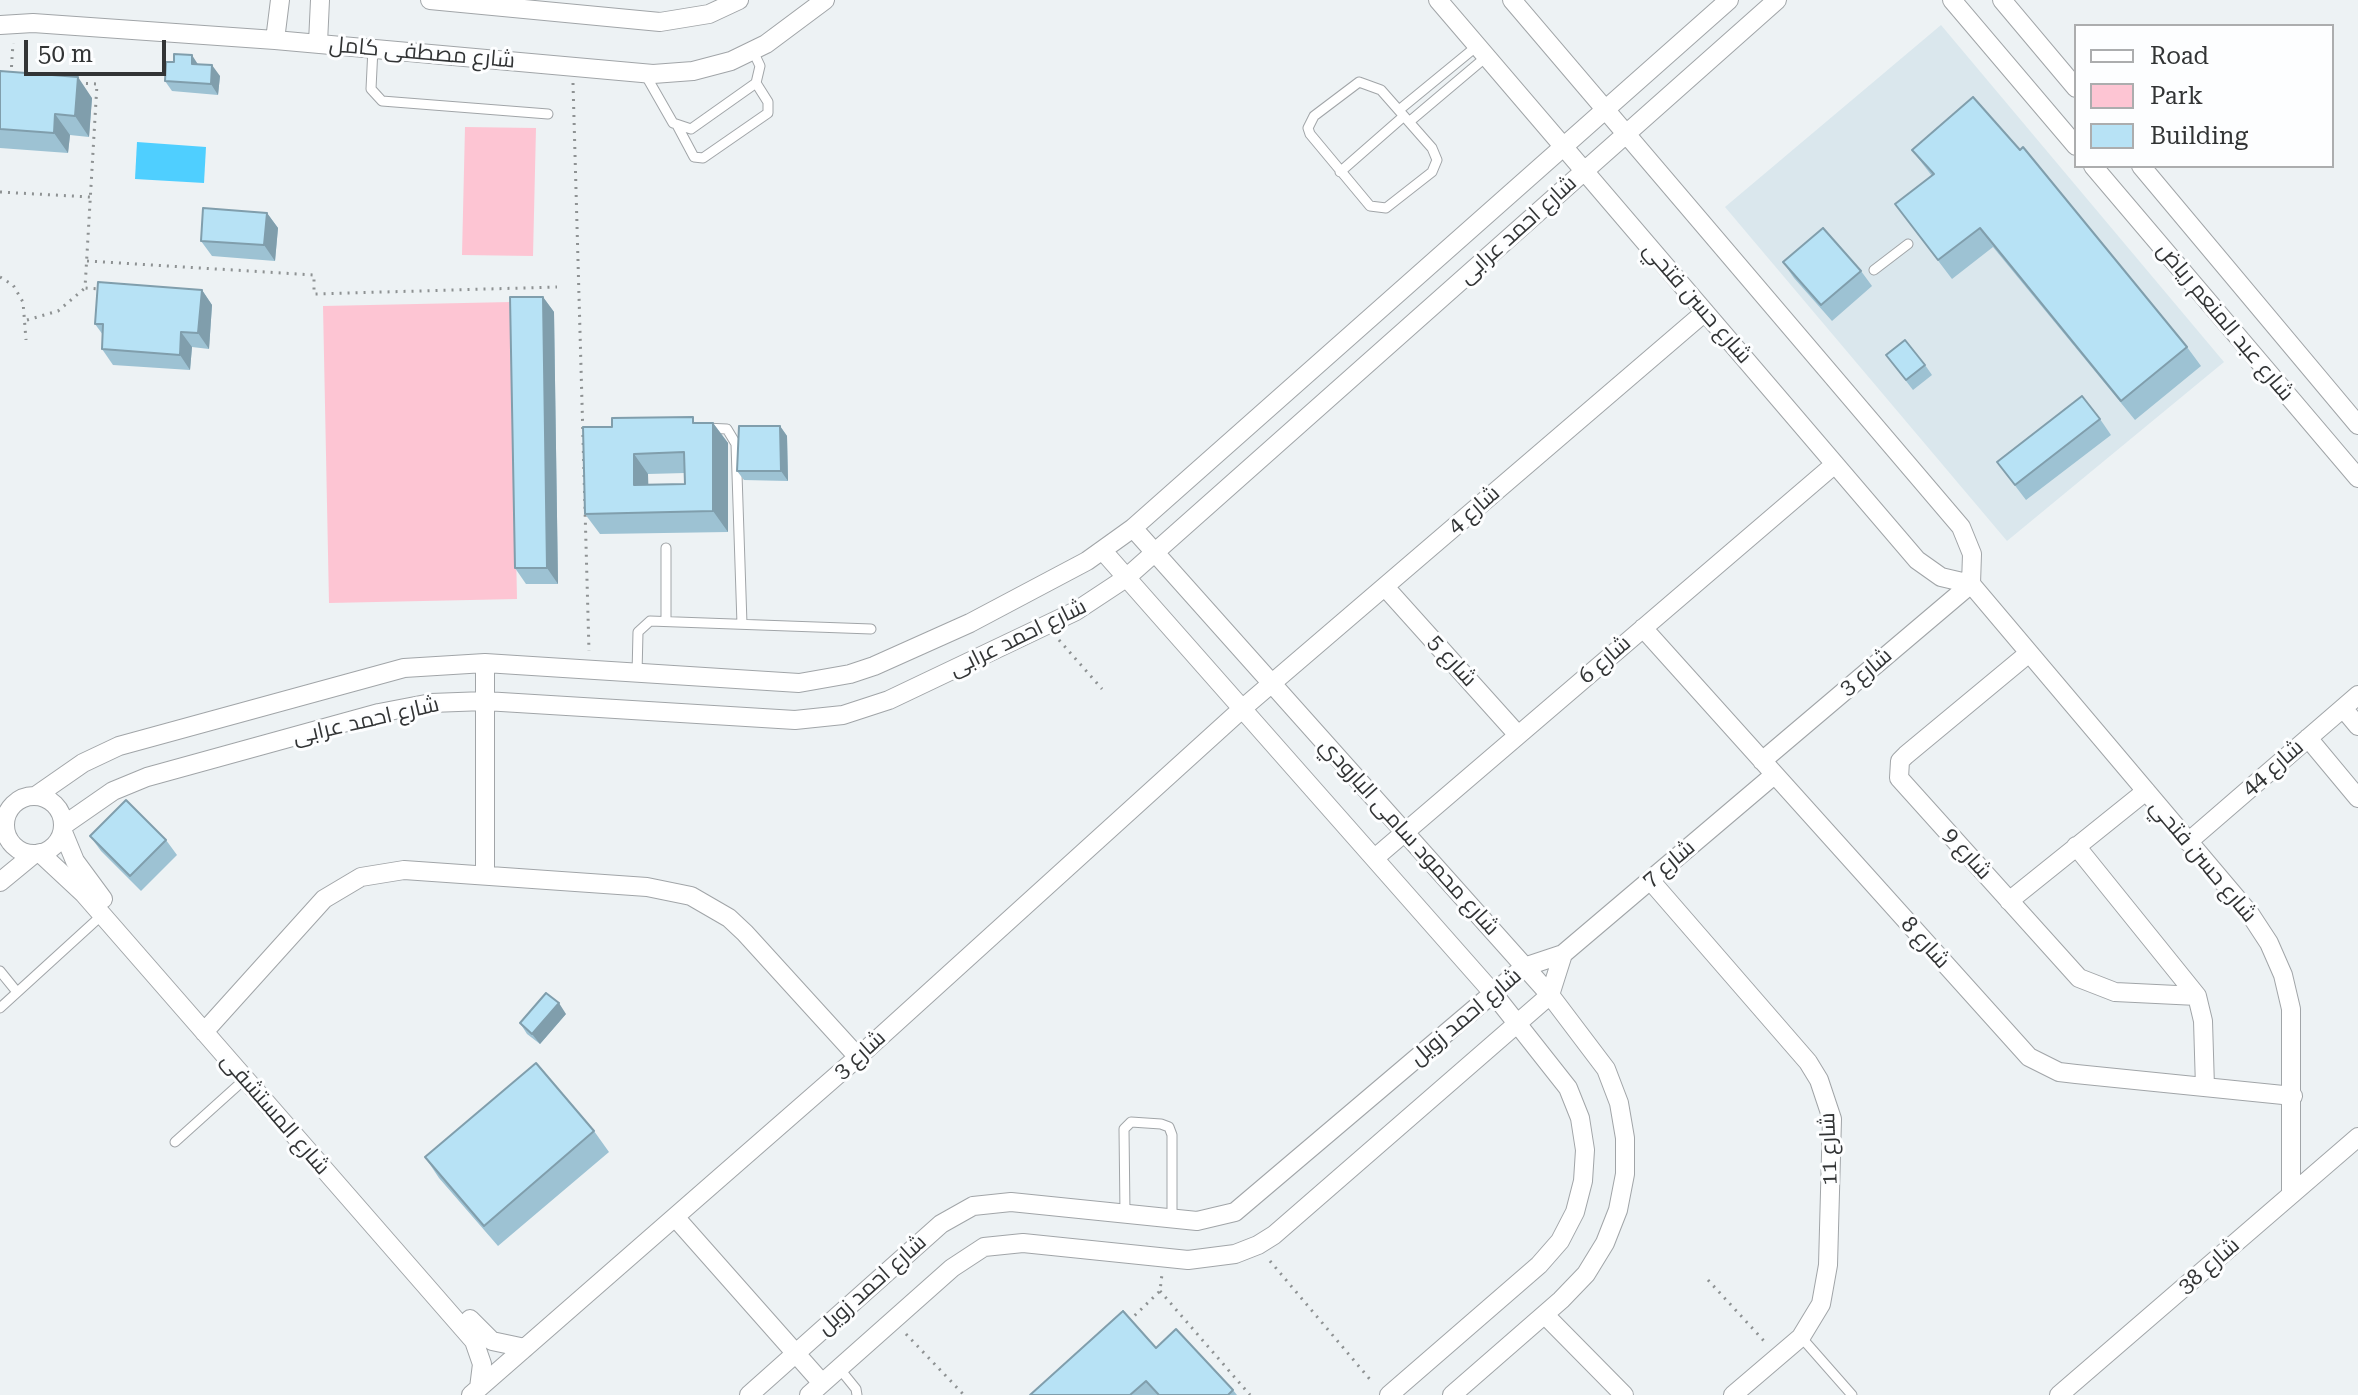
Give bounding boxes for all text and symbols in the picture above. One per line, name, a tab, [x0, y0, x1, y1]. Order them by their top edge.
scale bar	[28, 24, 170, 74]
legend	[2074, 24, 2334, 168]
street label: شارع مصطفى كامل	[328, 32, 516, 74]
text: 50 m	[38, 40, 93, 68]
text: Road	[2150, 42, 2209, 70]
text: Park	[2150, 82, 2203, 110]
text: Building	[2150, 122, 2248, 150]
street label: شارع احمد عرابى	[1454, 170, 1582, 290]
street label: شارع حسن فتحي	[1637, 237, 1757, 369]
street label: شارع عبد المنعم رياض	[2151, 237, 2299, 407]
street label: شارع 4	[1443, 480, 1505, 540]
street label: شارع احمد عرابى	[945, 593, 1091, 683]
street label: شارع 5	[1422, 630, 1482, 692]
street label: شارع 6	[1574, 630, 1636, 690]
street label: شارع 3	[1834, 642, 1898, 702]
street label: شارع احمد عرابى	[290, 691, 442, 751]
street label: شارع محمود سامى البارودي	[1313, 733, 1505, 941]
street label: شارع 44	[2237, 734, 2309, 802]
street label: شارع حسن فتحي	[2144, 794, 2262, 928]
street label: شارع 9	[1937, 823, 1997, 885]
street label: شارع 7	[1637, 834, 1701, 894]
street label: شارع 8	[1895, 912, 1955, 974]
street label: شارع احمد زويل	[1405, 963, 1527, 1071]
street label: شارع 3	[829, 1025, 891, 1085]
street label: شارع المستشفى	[215, 1048, 335, 1180]
street label: شارع 11	[1815, 1112, 1843, 1186]
street label: شارع احمد زويل	[812, 1229, 932, 1341]
street label: شارع 38	[2173, 1232, 2245, 1300]

